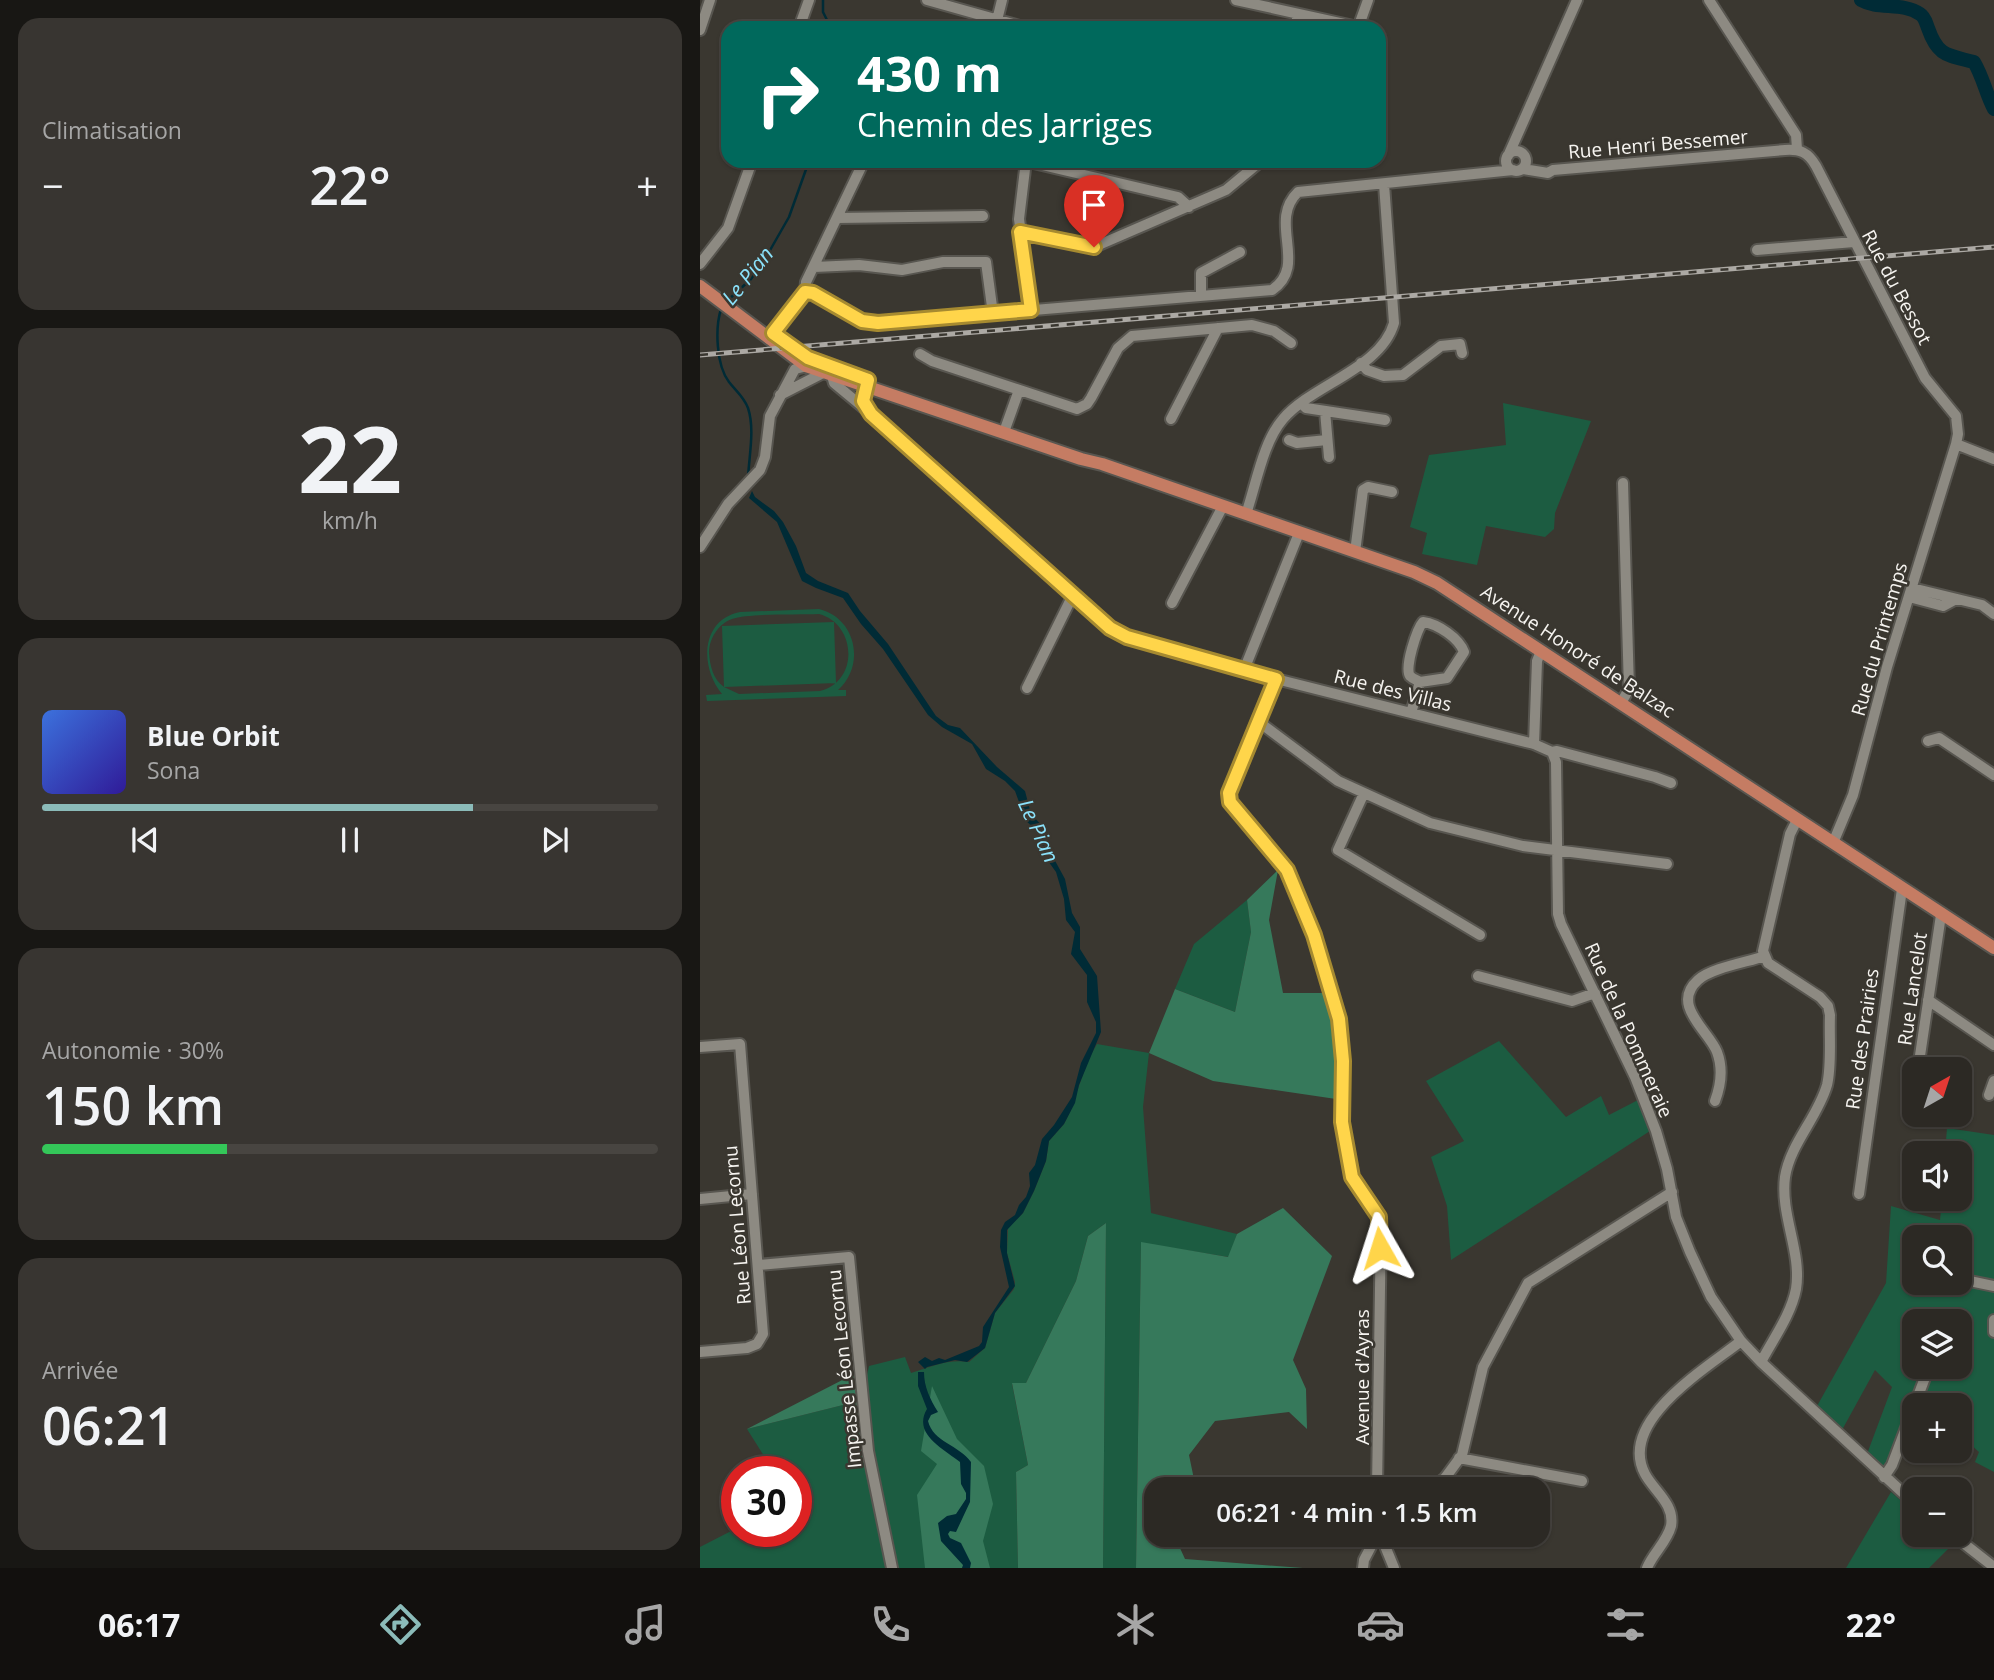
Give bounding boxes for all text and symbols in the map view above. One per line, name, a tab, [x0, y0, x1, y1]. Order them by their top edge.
text: 430 m	[857, 40, 1002, 106]
icon: right	[742, 49, 833, 140]
text: Chemin des Jarriges	[857, 103, 1153, 146]
text: Climatisation	[42, 114, 182, 146]
street label: Rue Henri Bessemer	[1567, 123, 1749, 165]
text: 22°	[309, 149, 391, 220]
text: −	[42, 159, 64, 211]
text: +	[636, 159, 658, 211]
pin	[1064, 175, 1124, 247]
icon: arrive	[1075, 186, 1113, 224]
street label: Rue du Bessot	[1856, 225, 1938, 349]
water label: Le Pian	[715, 240, 779, 310]
text: 22	[298, 396, 402, 520]
text: km/h	[322, 504, 378, 536]
street label: Rue du Printemps	[1845, 559, 1913, 719]
street label: Avenue Honoré de Balzac	[1476, 578, 1680, 724]
street label: Rue des Villas	[1331, 663, 1455, 717]
text: Blue Orbit	[147, 718, 280, 754]
text: Sona	[147, 754, 200, 786]
water label: Le Pian	[1012, 794, 1066, 867]
icon: previous	[126, 821, 164, 859]
icon: pause	[331, 821, 369, 859]
icon: next	[536, 821, 574, 859]
street label: Rue Lancelot	[1891, 931, 1933, 1047]
street label: Rue de la Pommeraie	[1579, 938, 1679, 1122]
street label: Rue des Prairies	[1839, 967, 1885, 1111]
text: Autonomie · 30%	[42, 1034, 224, 1066]
north arrow	[1902, 1057, 1972, 1127]
map controls	[1902, 1057, 1972, 1547]
text: 150 km	[42, 1069, 224, 1140]
button: sound	[1902, 1141, 1972, 1211]
street label: Rue Léon Lecornu	[717, 1144, 757, 1306]
position arrow	[1343, 1211, 1417, 1285]
button: search	[1902, 1225, 1972, 1295]
street label: Impasse Léon Lecornu	[821, 1268, 867, 1470]
street label: Avenue d'Ayras	[1349, 1309, 1375, 1445]
button: layers	[1902, 1309, 1972, 1379]
text: Arrivée	[42, 1354, 118, 1386]
text: 06:21	[42, 1389, 175, 1460]
button: +	[1902, 1393, 1972, 1463]
speed limit sign: 30	[721, 1456, 812, 1547]
button: −	[1902, 1477, 1972, 1547]
text: 06:21 · 4 min · 1.5 km	[1216, 1494, 1478, 1530]
icon: directions	[376, 1600, 425, 1649]
icon: music	[621, 1600, 670, 1649]
icon: phone	[866, 1600, 915, 1649]
icon: climate	[1111, 1600, 1160, 1649]
icon: car	[1356, 1600, 1405, 1649]
icon: filters	[1601, 1600, 1650, 1649]
text: 06:17	[98, 1603, 180, 1646]
text: 22°	[1846, 1603, 1896, 1646]

